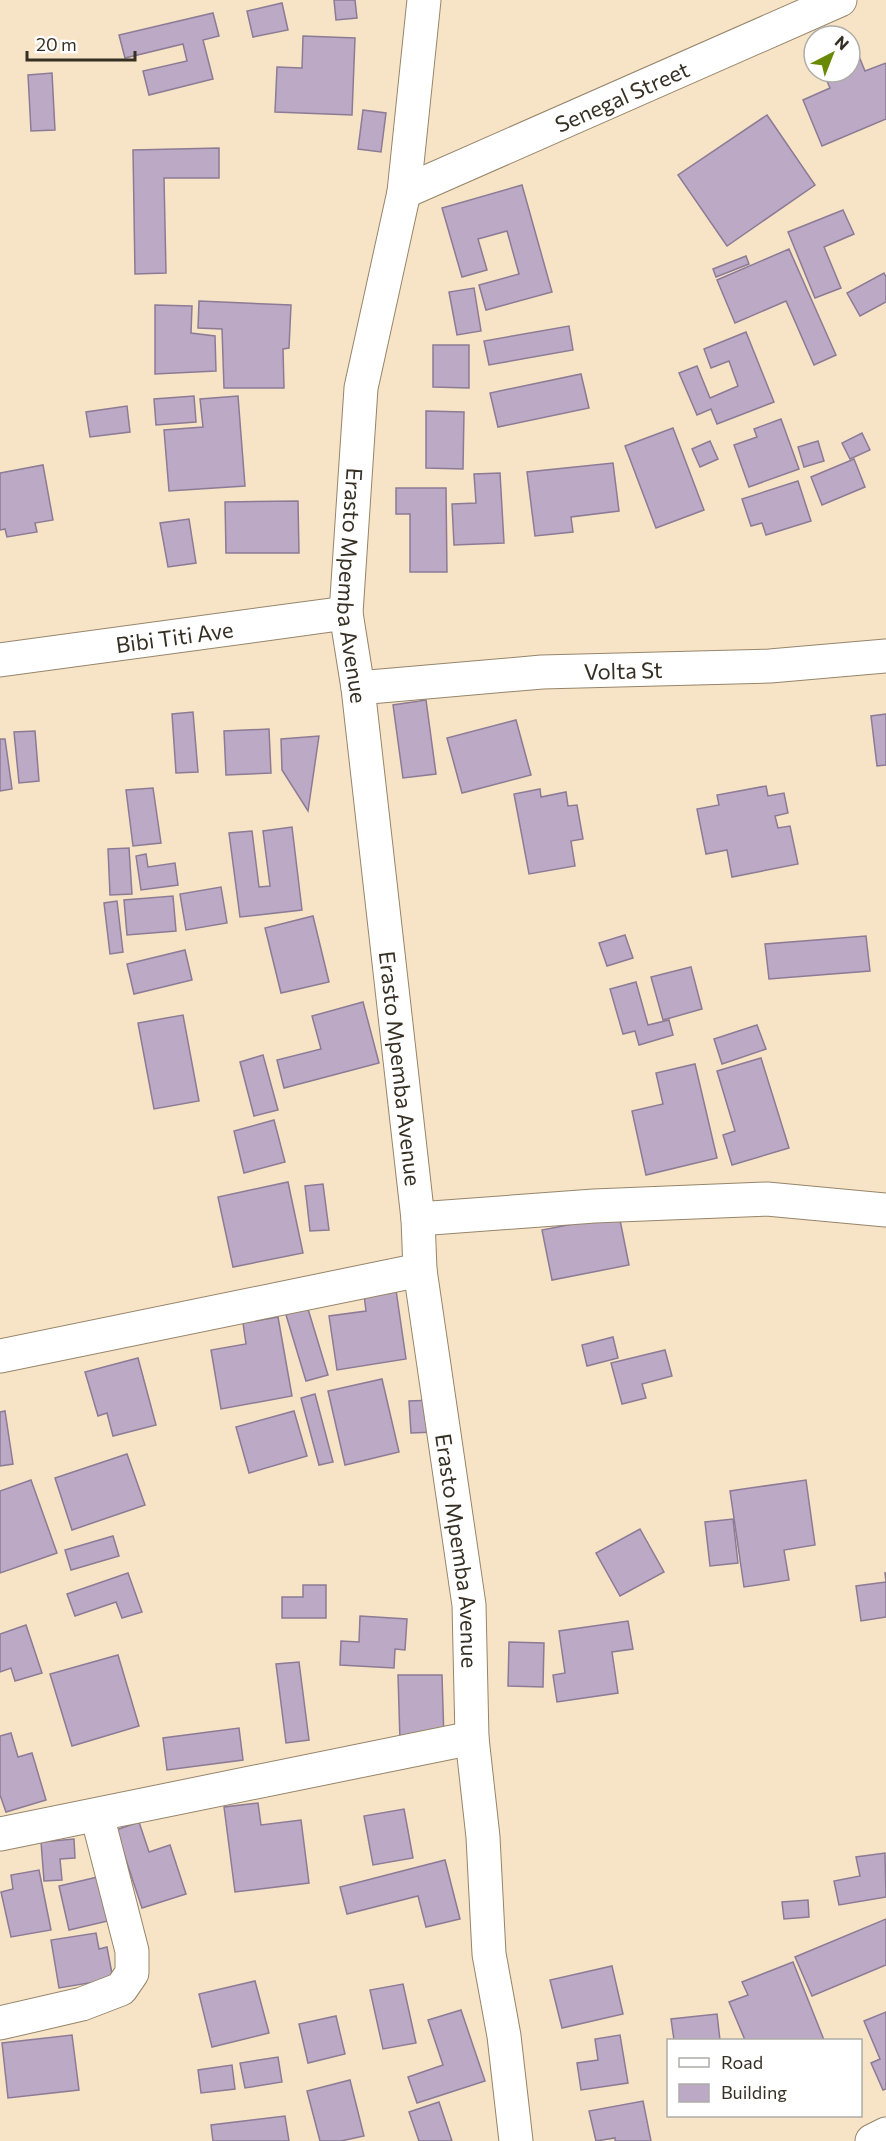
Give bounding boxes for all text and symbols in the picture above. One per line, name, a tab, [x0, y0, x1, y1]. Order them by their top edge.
scale bar	[27, 24, 135, 62]
north arrow	[802, 24, 862, 84]
text: N	[832, 31, 853, 54]
text: 20 m	[36, 33, 77, 55]
street label: Senegal Street	[550, 55, 693, 137]
street label: Erasto Mpemba Avenue	[332, 467, 373, 704]
street label: Bibi Titi Ave	[114, 615, 235, 658]
street label: Volta St	[584, 655, 663, 684]
street label: Erasto Mpemba Avenue	[374, 949, 428, 1187]
street label: Erasto Mpemba Avenue	[431, 1432, 484, 1668]
legend	[667, 2039, 862, 2117]
text: Road	[721, 2051, 763, 2073]
text: Building	[721, 2081, 787, 2103]

